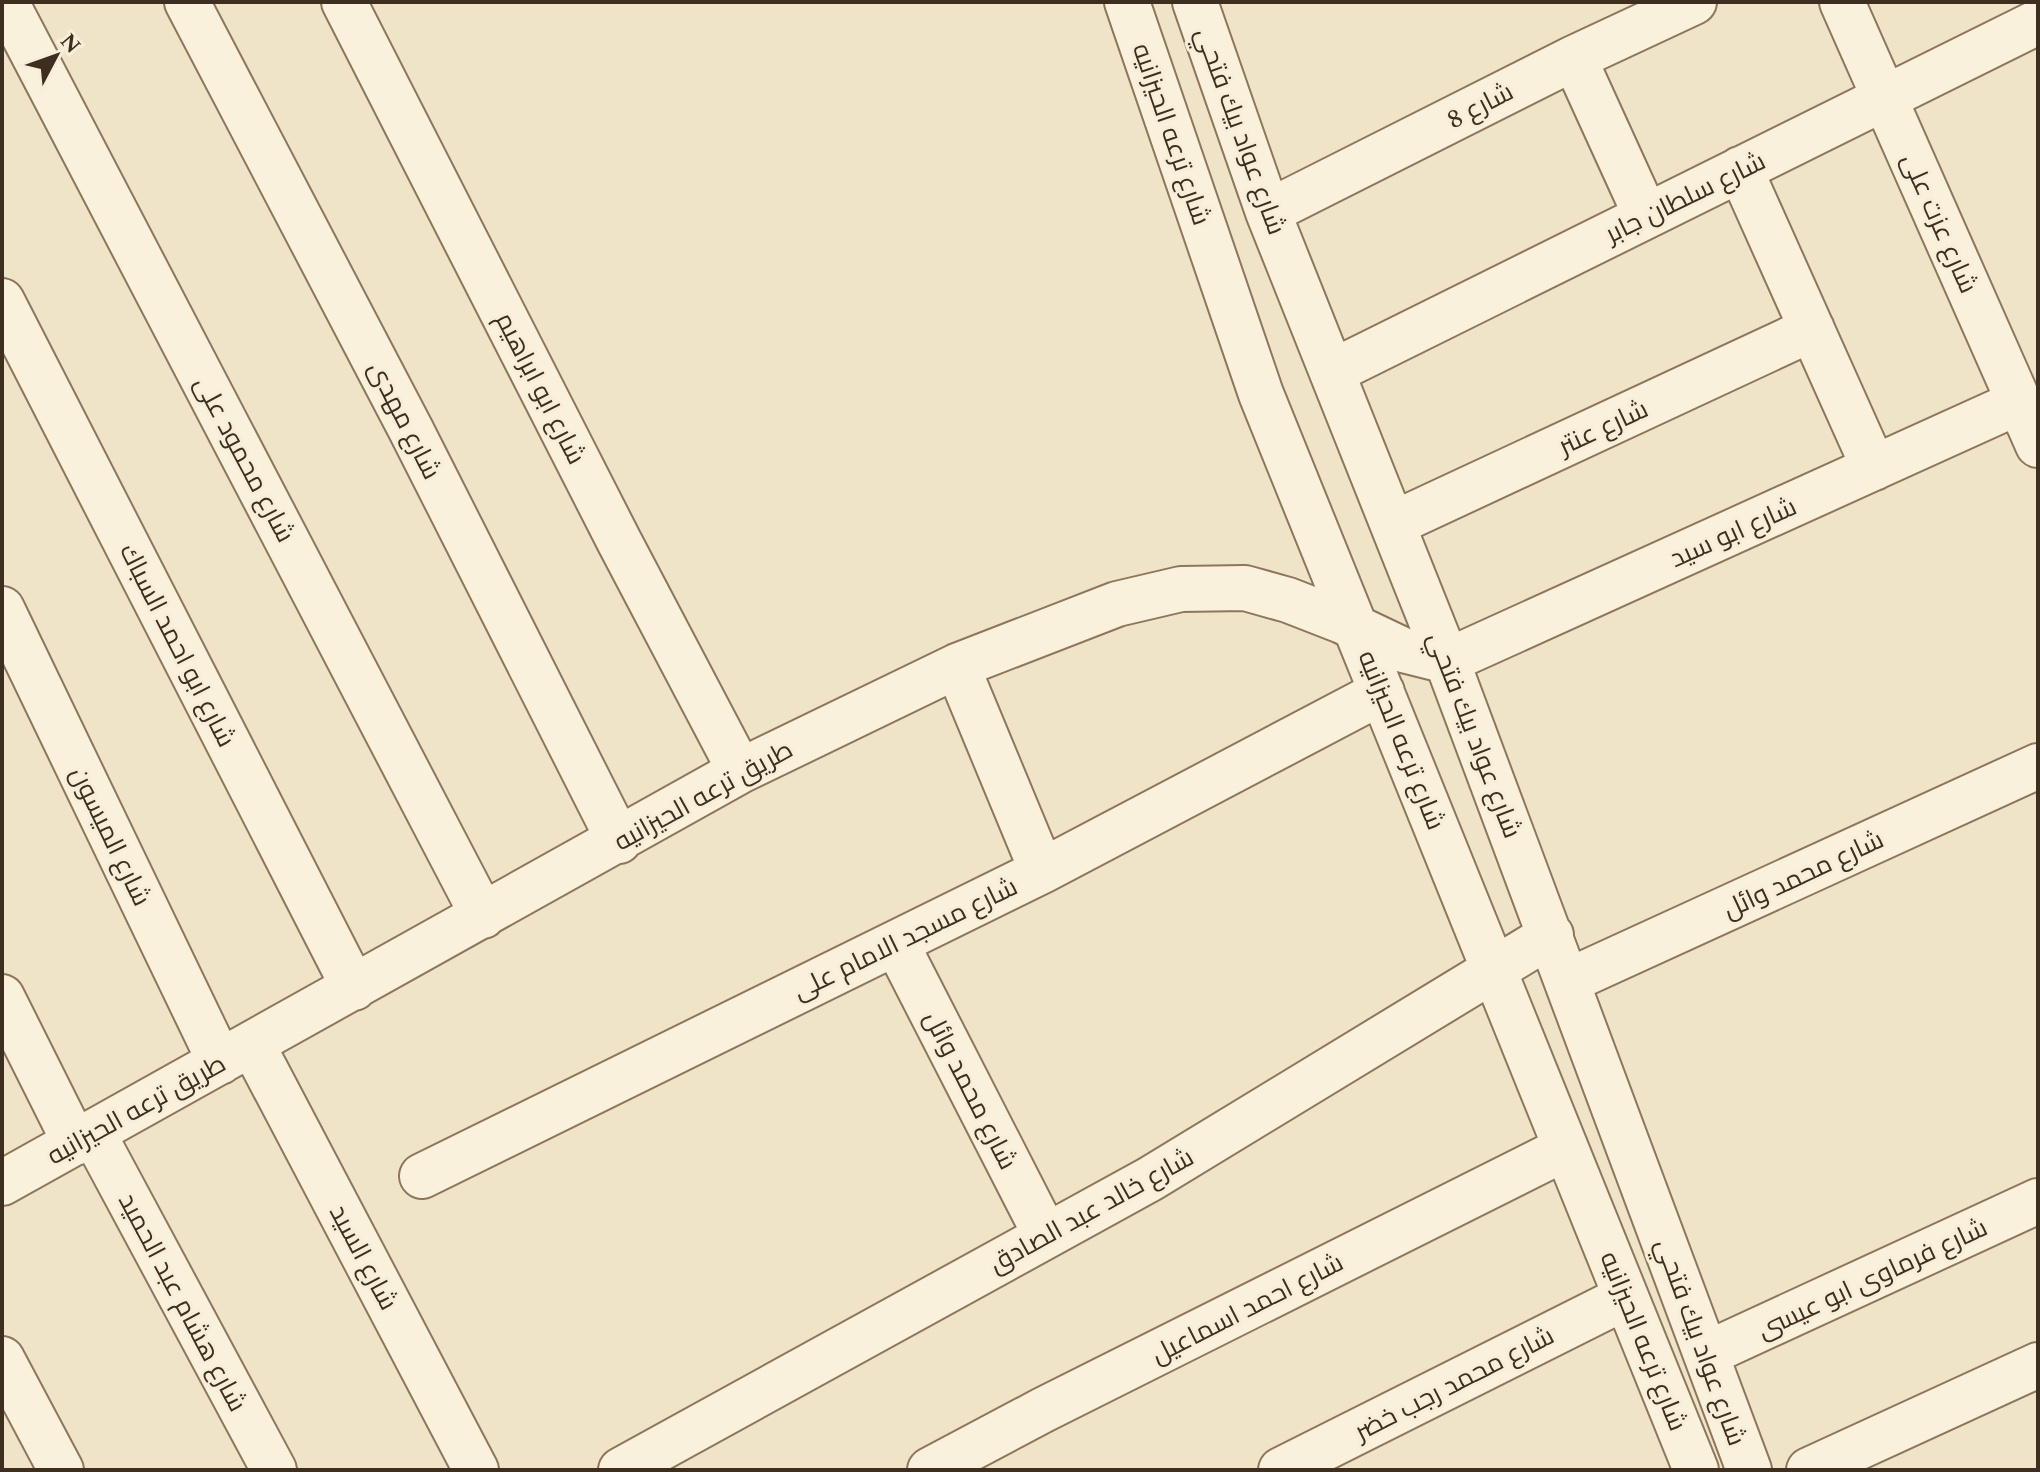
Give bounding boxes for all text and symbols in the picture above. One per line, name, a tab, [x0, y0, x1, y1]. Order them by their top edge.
north arrow	[16, 16, 96, 96]
street label: شارع عواد بيك فتحي	[1184, 22, 1296, 240]
text: N	[52, 26, 88, 61]
street label: شارع ترعه الحيزانيه	[1121, 38, 1221, 231]
street label: شارع 8	[1440, 72, 1521, 140]
street label: شارع سلطان جابر	[1597, 142, 1772, 255]
street label: شارع عزت على	[1890, 147, 1988, 300]
street label: شارع ابو ابراهيم	[484, 305, 596, 472]
street label: شارع مهدى	[357, 354, 451, 487]
street label: شارع محمود على	[183, 369, 305, 550]
street label: شارع عنتر	[1550, 390, 1655, 467]
street label: شارع ابو سيد	[1663, 487, 1803, 579]
street label: شارع ابو احمد السباك	[108, 537, 246, 754]
street label: شارع عواد بيك فتحي	[1416, 627, 1532, 844]
street label: شارع ترعه الحيزانيه	[1347, 645, 1455, 836]
street label: طريق ترعه الحيزانيه	[607, 730, 800, 862]
street label: شارع الميسون	[59, 760, 161, 913]
street label: شارع محمد وائل	[1716, 820, 1890, 930]
street label: شارع مسجد الامام على	[786, 867, 1025, 1011]
street label: شارع محمد وائل	[913, 1004, 1027, 1177]
street label: طريق ترعه الحيزانيه	[40, 1044, 233, 1176]
street label: شارع خالد عبد الصادق	[982, 1138, 1201, 1284]
street label: شارع هشام عبد الحميد	[107, 1186, 257, 1419]
street label: شارع السيد	[318, 1197, 408, 1318]
street label: شارع فرماوى ابو عيسى	[1751, 1208, 1994, 1350]
street label: شارع عواد بيك فتحي	[1644, 1233, 1756, 1451]
street label: شارع احمد اسماعيل	[1144, 1243, 1351, 1375]
street label: شارع ترعه الحيزانيه	[1589, 1246, 1697, 1437]
street label: شارع محمد رجب خضر	[1346, 1316, 1561, 1452]

